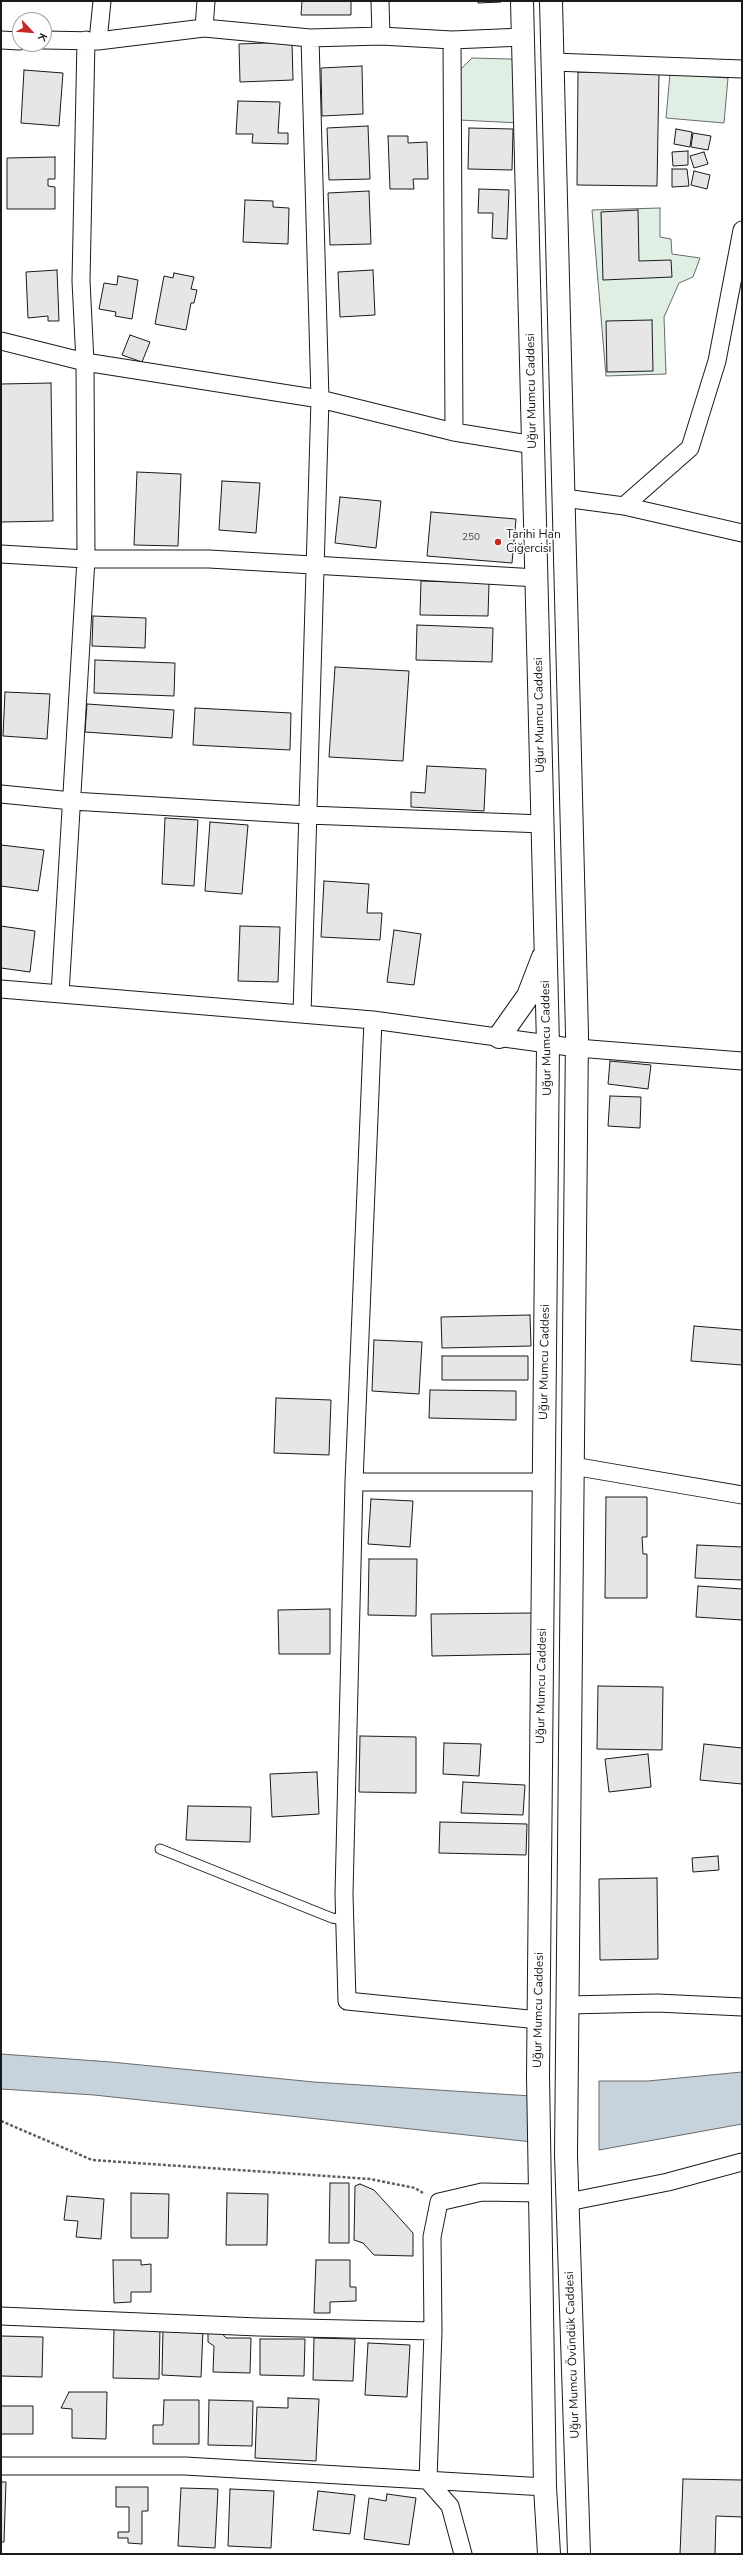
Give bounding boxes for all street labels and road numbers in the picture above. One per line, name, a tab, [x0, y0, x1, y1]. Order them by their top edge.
street label: Uğur Mumcu Caddesi	[524, 333, 540, 449]
street label: Uğur Mumcu Caddesi	[532, 657, 548, 773]
street label: Uğur Mumcu Caddesi	[539, 980, 555, 1096]
street label: Uğur Mumcu Caddesi	[537, 1304, 553, 1420]
street label: Uğur Mumcu Caddesi	[534, 1628, 550, 1744]
street label: Uğur Mumcu Caddesi	[531, 1952, 547, 2068]
street label: Uğur Mumcu Övündük Caddesi	[563, 2271, 583, 2439]

